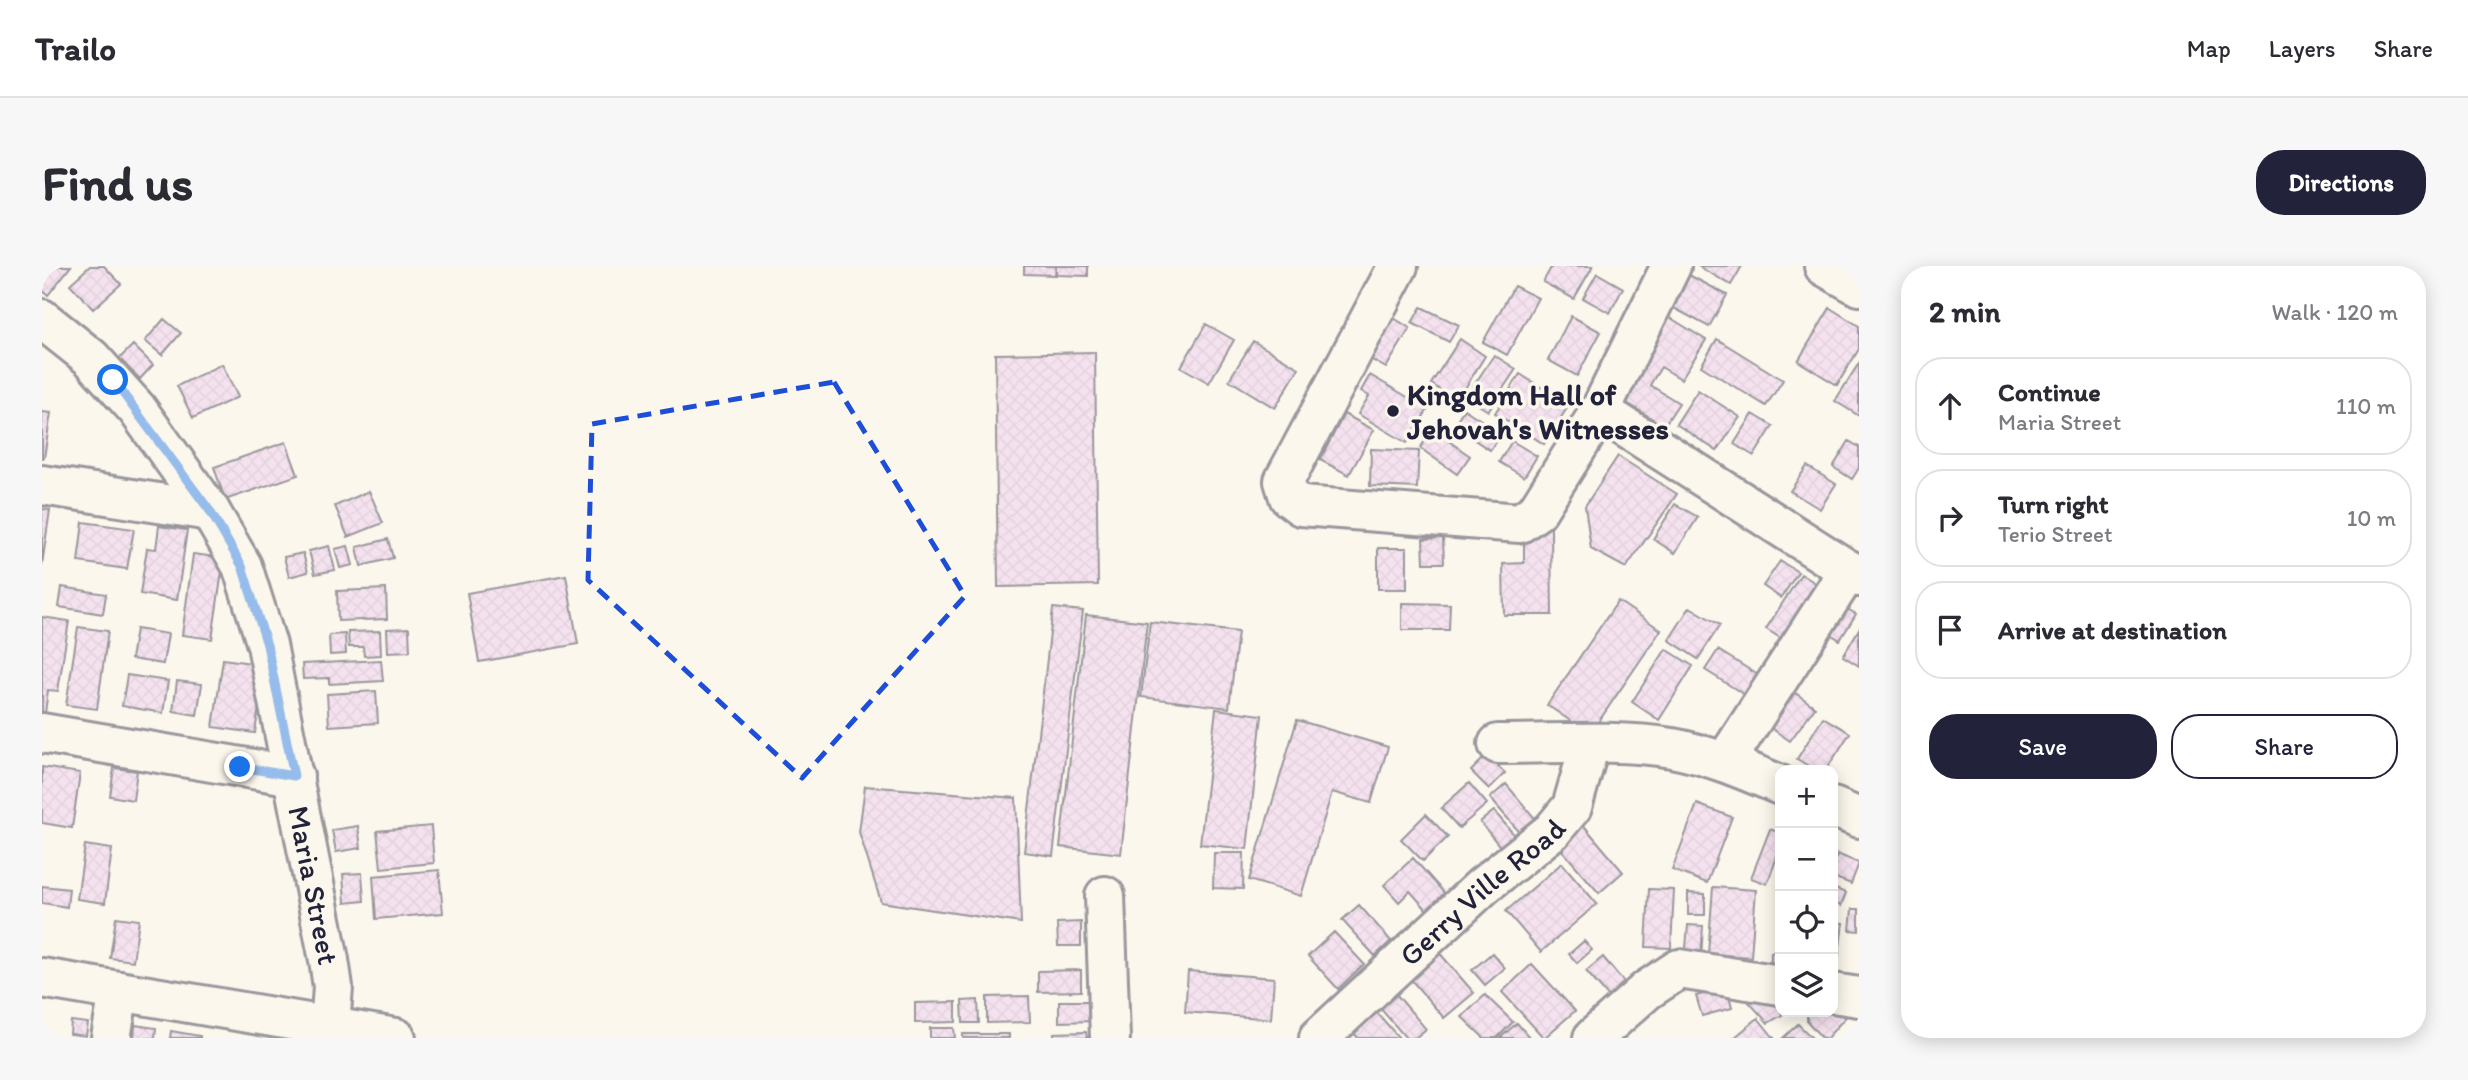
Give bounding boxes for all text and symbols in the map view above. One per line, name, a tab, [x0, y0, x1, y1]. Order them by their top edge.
text: Trailo	[35, 29, 116, 68]
text: Map	[2187, 34, 2231, 63]
text: Layers	[2269, 34, 2336, 63]
text: Share	[2374, 34, 2433, 63]
button: Directions	[2256, 150, 2426, 215]
text: Find us	[42, 153, 193, 212]
text: 2 min	[1929, 293, 2000, 330]
text: Walk · 120 m	[2272, 298, 2398, 326]
route start	[97, 364, 128, 395]
place label: Kingdom Hall of Jehovah's Witnesses	[1406, 376, 1669, 447]
text: Continue	[1998, 376, 2101, 408]
icon: ahead	[1931, 387, 1969, 425]
text: 110 m	[2336, 392, 2396, 420]
marker: Kingdom Hall of Jehovah's Witnesses	[1385, 403, 1401, 419]
text: Maria Street	[1998, 408, 2121, 436]
text: Turn right	[1998, 488, 2109, 520]
icon: right	[1931, 499, 1969, 537]
text: 10 m	[2347, 504, 2396, 532]
text: Terio Street	[1998, 520, 2113, 548]
icon: arrive	[1931, 611, 1969, 649]
text: Arrive at destination	[1998, 614, 2227, 646]
button: Save	[1929, 714, 2157, 779]
button: Share	[2171, 714, 2398, 779]
route end	[224, 751, 255, 782]
map controls	[1775, 765, 1838, 1017]
button: +	[1775, 765, 1838, 828]
street label: Maria Street	[281, 803, 348, 968]
street label: Gerry Ville Road	[1391, 811, 1573, 973]
button: −	[1775, 828, 1838, 891]
button: locate	[1775, 891, 1838, 954]
button: layers	[1775, 954, 1838, 1017]

